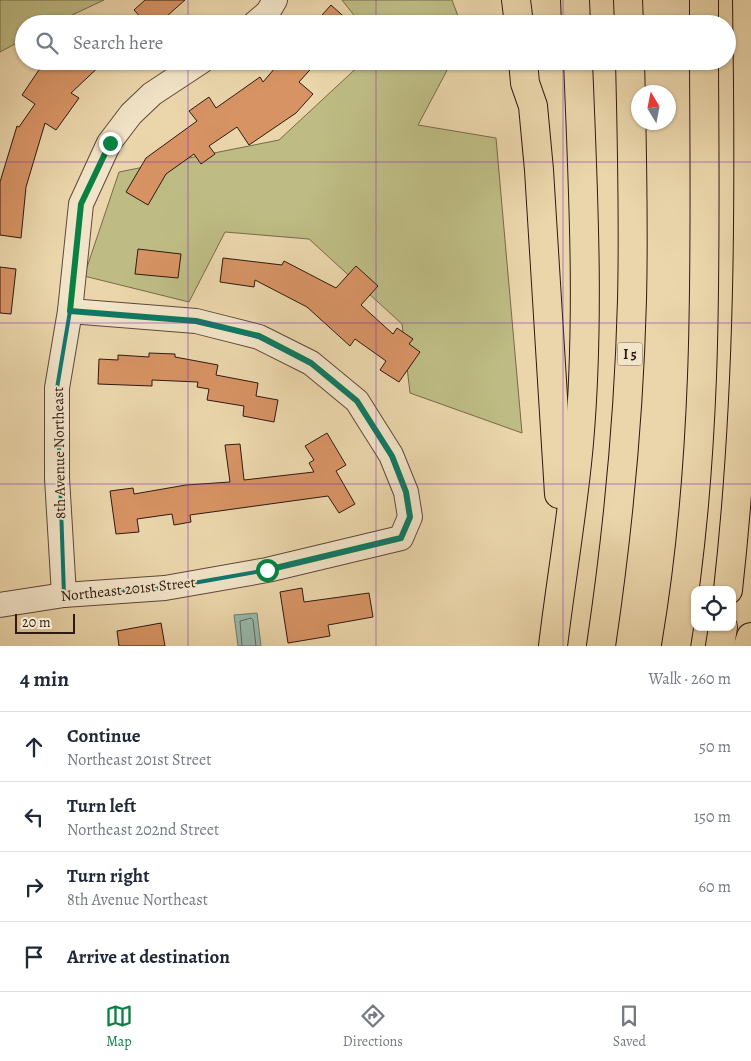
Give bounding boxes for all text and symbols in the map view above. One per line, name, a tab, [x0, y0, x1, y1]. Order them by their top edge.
search box	[15, 15, 736, 70]
icon: search	[33, 29, 61, 57]
text: Search here	[73, 30, 163, 56]
north arrow	[631, 85, 676, 130]
route end	[99, 132, 122, 155]
road number: I 5	[618, 342, 642, 366]
street label: 8th Avenue Northeast	[48, 387, 70, 519]
route start	[256, 559, 279, 582]
street label: Northeast 201st Street	[60, 572, 196, 606]
map controls	[691, 586, 736, 631]
button: locate	[691, 586, 736, 631]
scale bar	[15, 611, 75, 634]
text: 20 m	[22, 613, 51, 632]
text: 4 min	[20, 665, 69, 693]
text: Walk · 260 m	[649, 668, 731, 690]
text: Continue	[67, 723, 141, 749]
icon: ahead	[20, 733, 48, 761]
text: 50 m	[699, 736, 731, 758]
text: Northeast 201st Street	[67, 749, 211, 771]
text: Turn left	[67, 793, 136, 819]
icon: left	[20, 803, 48, 831]
text: 150 m	[694, 806, 731, 828]
text: Northeast 202nd Street	[67, 819, 219, 841]
text: Turn right	[67, 863, 149, 889]
icon: right	[20, 873, 48, 901]
text: 60 m	[699, 876, 731, 898]
text: 8th Avenue Northeast	[67, 889, 208, 911]
icon: arrive	[20, 943, 48, 971]
text: Arrive at destination	[67, 944, 230, 970]
tab: Map	[105, 1002, 133, 1051]
tab: Directions	[343, 1002, 403, 1051]
tab: Saved	[613, 1002, 646, 1051]

